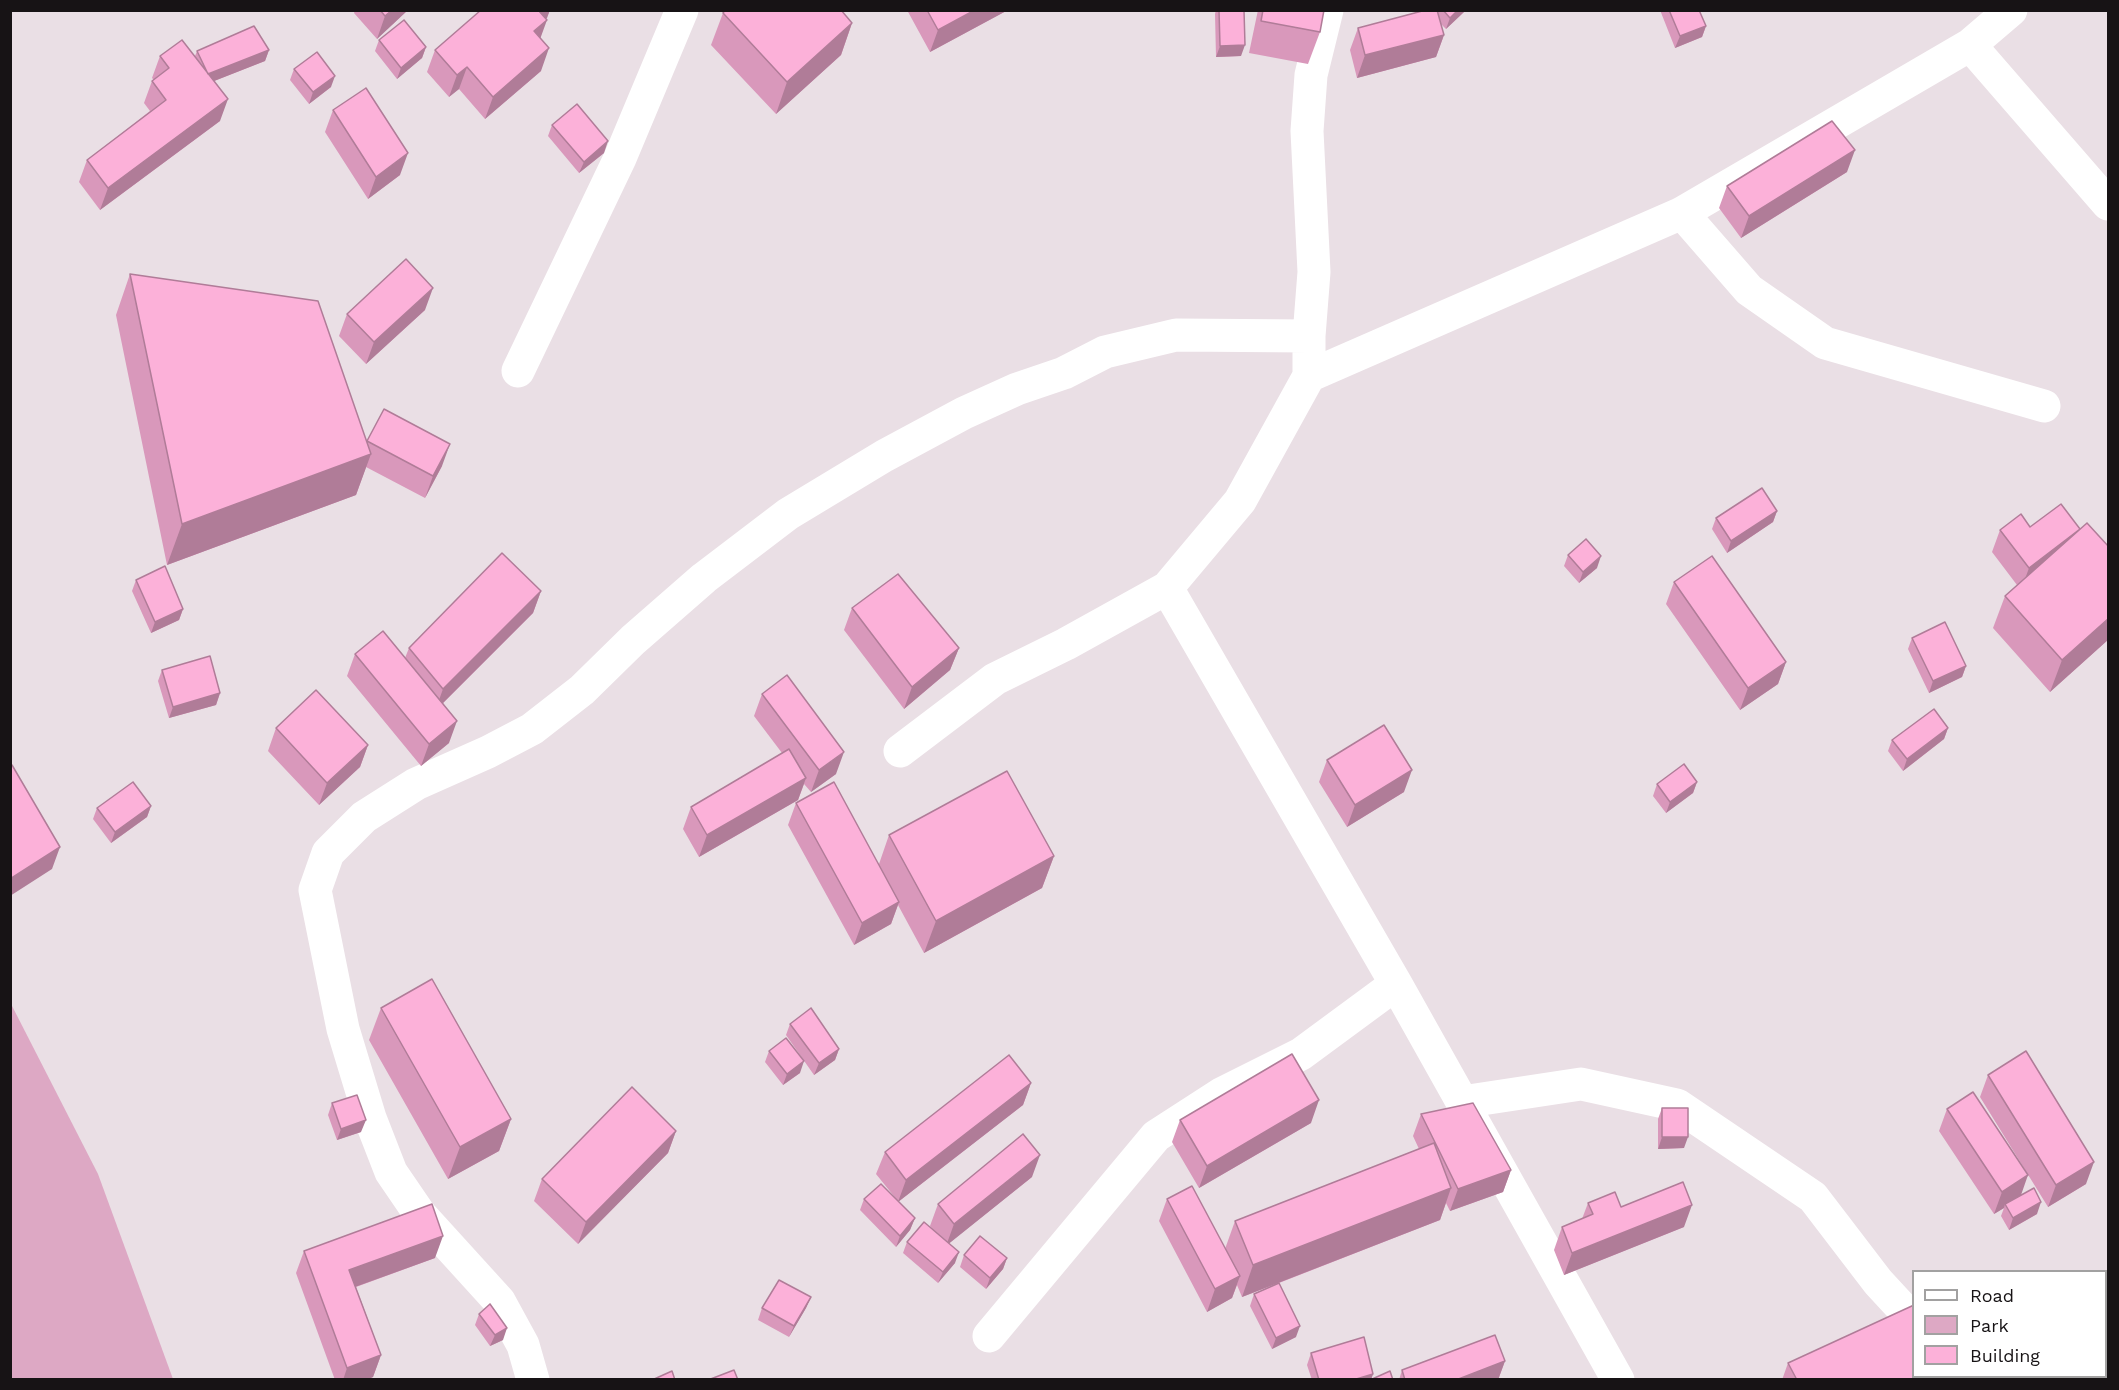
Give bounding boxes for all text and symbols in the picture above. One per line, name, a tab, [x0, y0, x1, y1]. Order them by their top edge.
legend	[1912, 1270, 2107, 1378]
text: Road	[1970, 1285, 2014, 1306]
text: Park	[1970, 1315, 2009, 1336]
text: Building	[1970, 1345, 2040, 1366]

